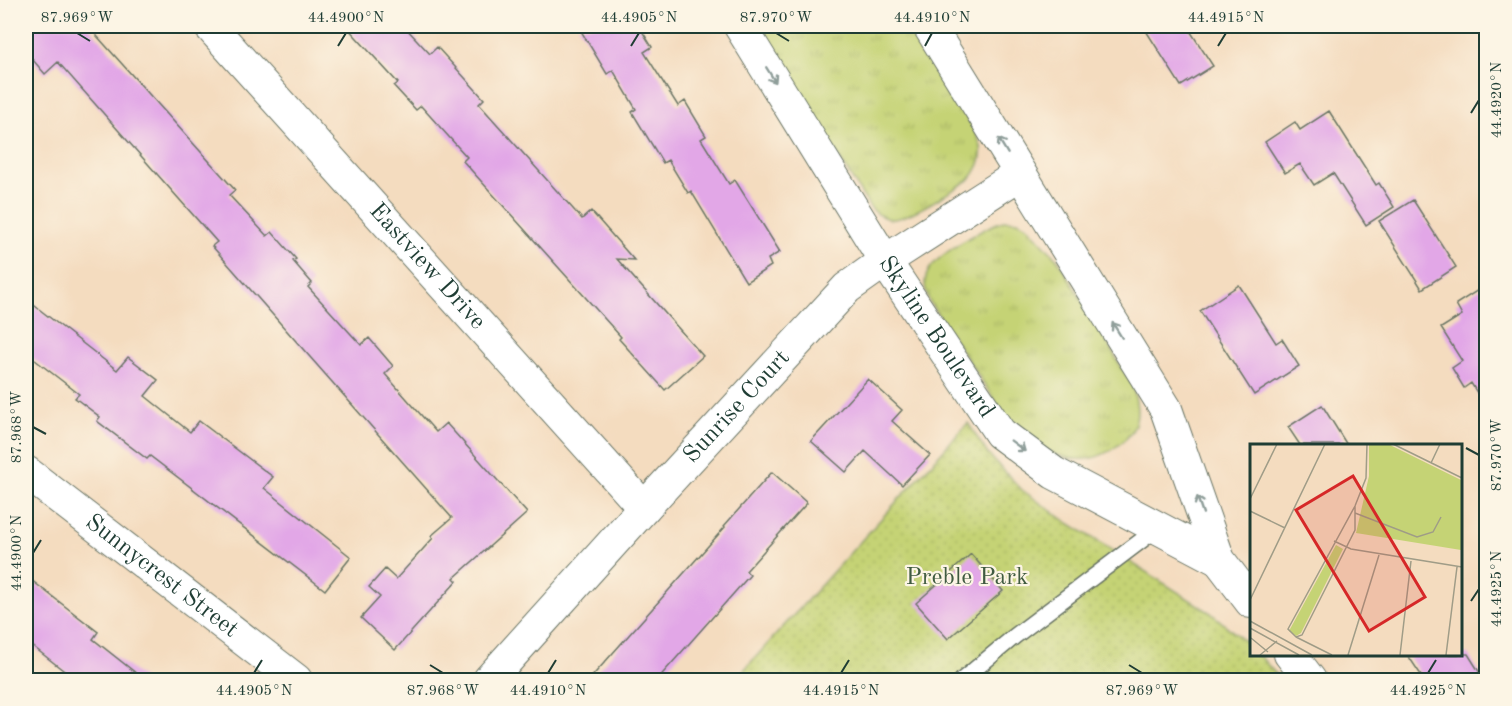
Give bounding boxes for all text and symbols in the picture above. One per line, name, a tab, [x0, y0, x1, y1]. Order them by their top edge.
text: 87.969°W	[41, 11, 113, 26]
text: 44.4900°N	[308, 11, 385, 26]
text: 44.4905°N	[601, 11, 678, 26]
text: 87.970°W	[740, 11, 812, 26]
text: 44.4910°N	[894, 11, 971, 26]
text: 44.4915°N	[1188, 11, 1265, 26]
text: 44.4920°N	[1490, 61, 1505, 138]
one-way arrow	[765, 66, 777, 83]
one-way arrow	[996, 138, 1008, 155]
street label: Eastview Drive	[364, 199, 489, 334]
street label: Skyline Boulevard	[874, 252, 999, 423]
one-way arrow	[1110, 322, 1122, 339]
street label: Sunrise Court	[679, 346, 795, 468]
text: 87.968°W	[10, 391, 25, 463]
text: 87.970°W	[1490, 419, 1505, 491]
one-way arrow	[1010, 439, 1026, 452]
inset map	[1250, 444, 1461, 655]
one-way arrow	[1193, 496, 1204, 515]
street label: Sunnycrest Street	[81, 510, 242, 643]
text: 44.4900°N	[10, 514, 25, 591]
text: 44.4925°N	[1490, 550, 1505, 627]
park label: Preble Park	[905, 566, 1029, 590]
text: 44.4905°N	[216, 684, 293, 699]
text: 87.968°W	[407, 684, 479, 699]
text: 44.4910°N	[510, 684, 587, 699]
text: 44.4915°N	[803, 684, 880, 699]
text: 87.969°W	[1106, 684, 1178, 699]
text: 44.4925°N	[1390, 684, 1467, 699]

